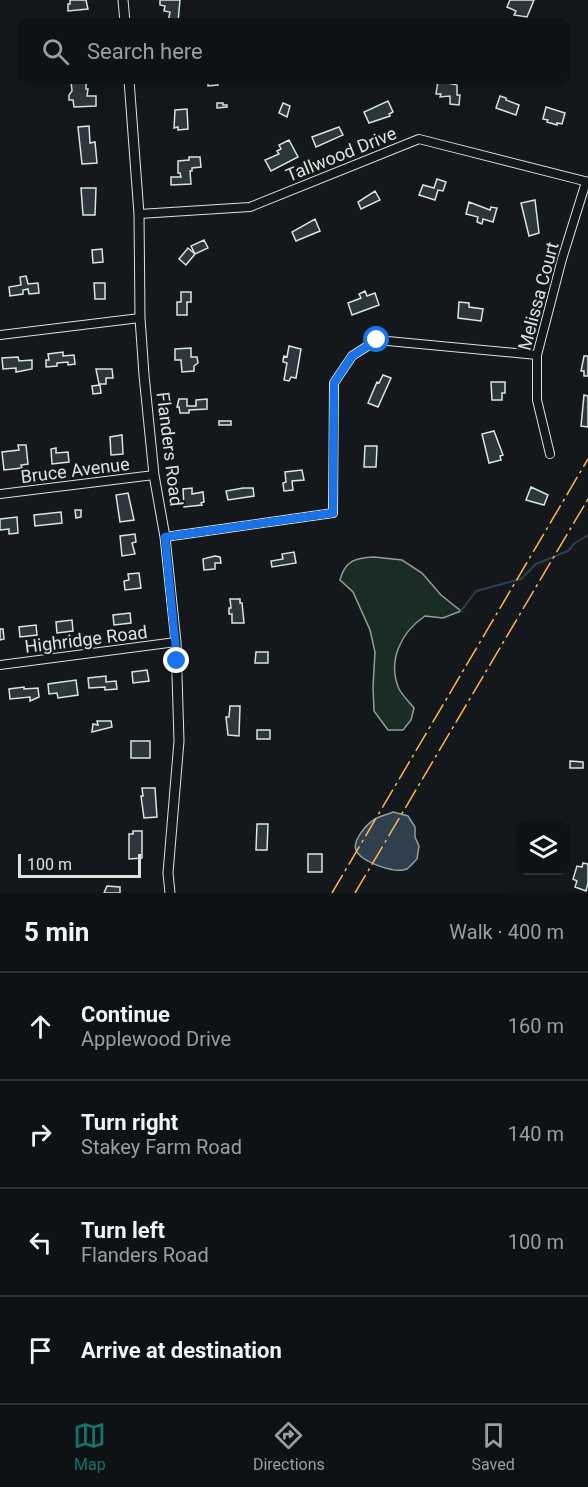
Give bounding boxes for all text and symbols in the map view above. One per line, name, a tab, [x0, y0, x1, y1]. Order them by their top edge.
search box	[18, 18, 570, 84]
icon: search	[39, 35, 72, 68]
text: Search here	[87, 39, 203, 64]
street label: Tallwood Drive	[283, 122, 399, 186]
street label: Melissa Court	[513, 239, 563, 352]
route start	[363, 326, 389, 352]
street label: Flanders Road	[153, 391, 187, 507]
street label: Bruce Avenue	[19, 453, 131, 487]
street label: Highridge Road	[24, 621, 148, 657]
route end	[163, 647, 189, 673]
map controls	[516, 821, 570, 875]
button: layers	[516, 821, 570, 875]
scale bar	[18, 851, 141, 878]
text: 100 m	[27, 855, 72, 874]
text: 5 min	[24, 917, 89, 947]
text: Walk · 400 m	[449, 920, 564, 944]
text: Continue	[81, 1002, 170, 1027]
icon: ahead	[24, 1010, 57, 1043]
text: 160 m	[508, 1014, 564, 1038]
text: Applewood Drive	[81, 1027, 231, 1051]
text: Turn right	[81, 1110, 178, 1135]
icon: right	[24, 1118, 57, 1151]
text: 140 m	[508, 1122, 564, 1146]
text: Stakey Farm Road	[81, 1135, 242, 1159]
text: Turn left	[81, 1218, 165, 1243]
icon: left	[24, 1226, 57, 1259]
text: 100 m	[508, 1230, 564, 1254]
text: Flanders Road	[81, 1243, 209, 1267]
icon: arrive	[24, 1334, 57, 1367]
text: Arrive at destination	[81, 1338, 282, 1363]
tab: Map	[73, 1419, 106, 1474]
tab: Directions	[253, 1419, 325, 1474]
tab: Saved	[471, 1419, 515, 1474]

